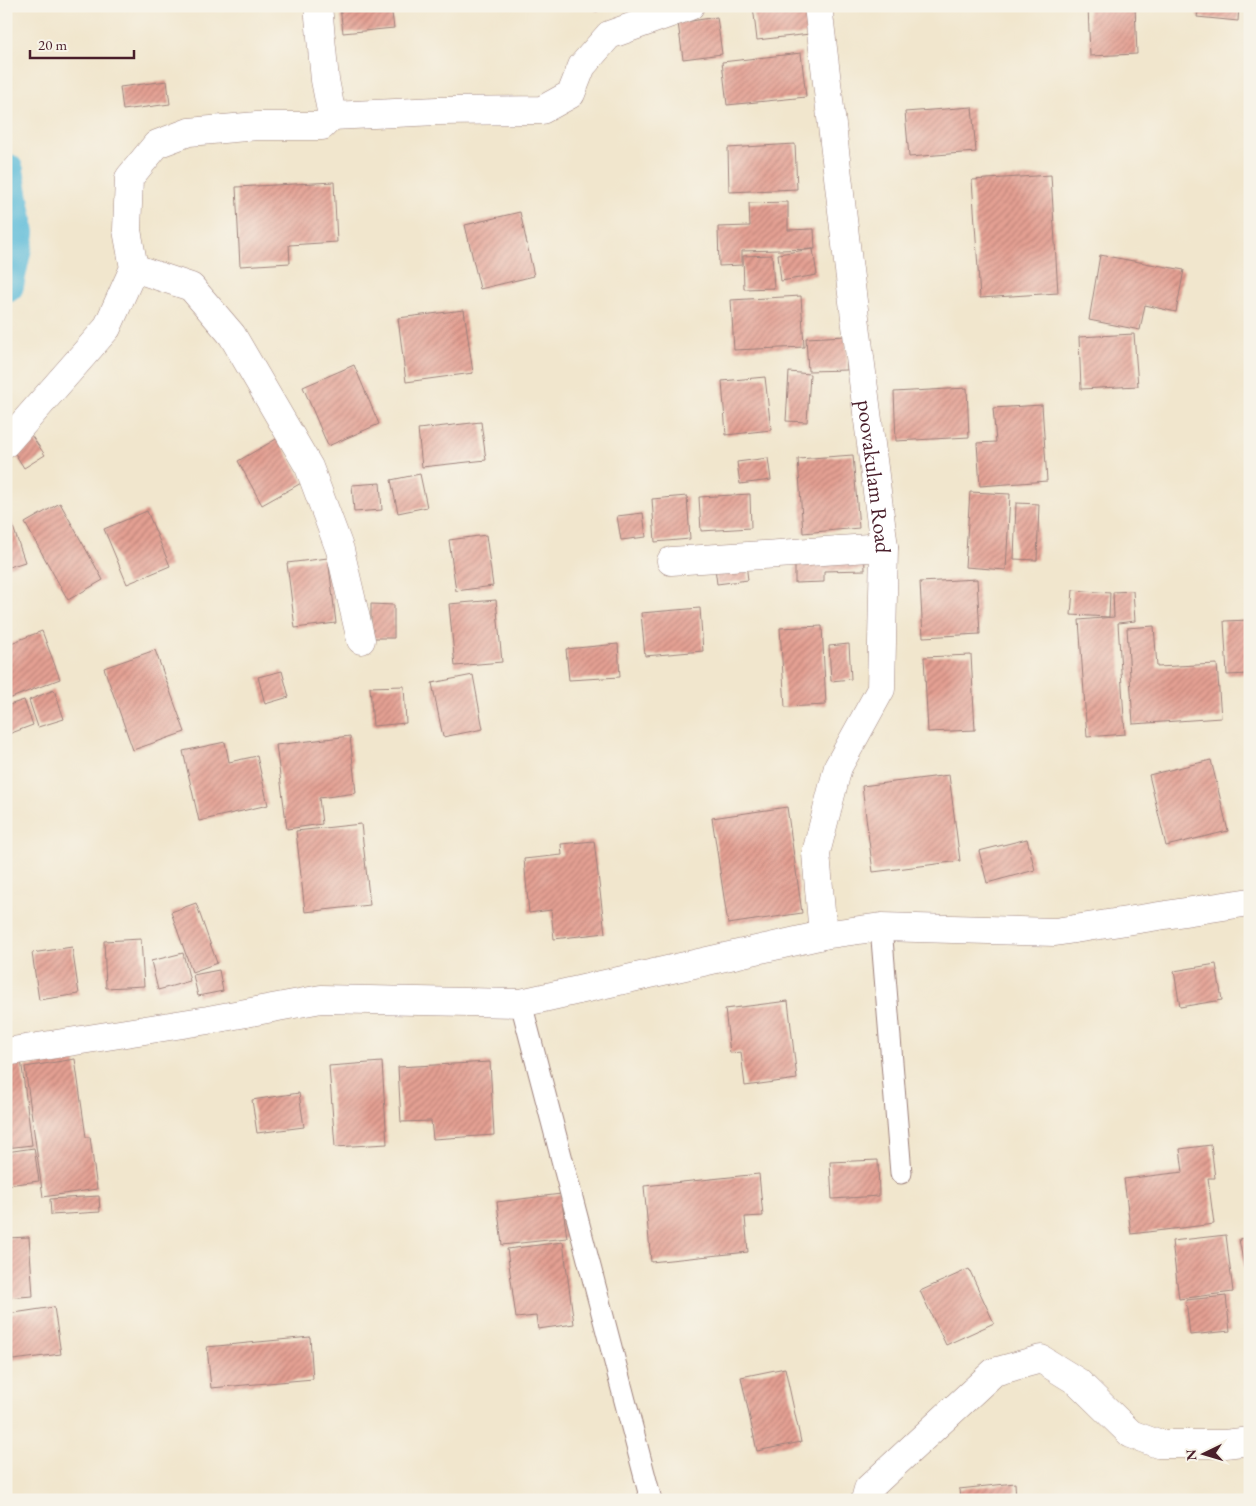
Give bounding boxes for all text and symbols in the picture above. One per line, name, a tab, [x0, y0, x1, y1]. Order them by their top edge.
scale bar	[30, 28, 134, 60]
text: 20 m	[38, 35, 67, 54]
street label: poovakulam Road	[851, 398, 898, 554]
north arrow	[1178, 1428, 1228, 1478]
text: N	[1182, 1448, 1201, 1462]

